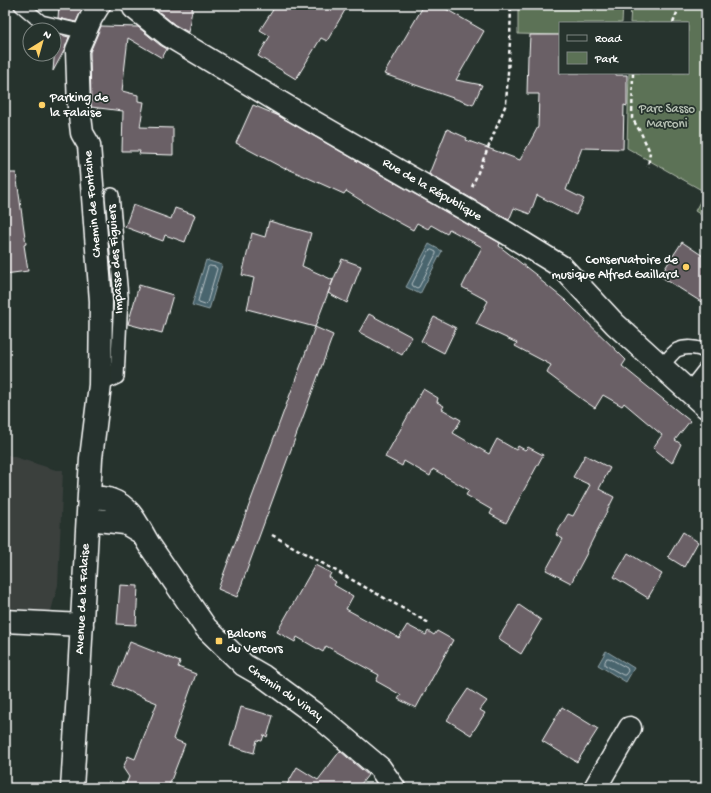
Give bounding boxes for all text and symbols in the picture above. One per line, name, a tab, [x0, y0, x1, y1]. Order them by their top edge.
north arrow	[22, 22, 62, 62]
legend	[559, 22, 689, 74]
text: N	[40, 29, 53, 43]
text: Road	[595, 33, 622, 47]
text: Park	[594, 53, 620, 67]
place label: Parking de la Falaise	[49, 91, 109, 121]
marker: Parking de la Falaise	[37, 100, 47, 110]
park label: Parc Sasso Marconi	[638, 102, 695, 132]
street label: Chemin de Fontaine	[81, 150, 105, 258]
street label: Rue de la République	[380, 155, 485, 225]
street label: Impasse des Figuiers	[105, 203, 127, 314]
place label: Conservatoire de musique Alfred Gaillard	[551, 253, 679, 283]
marker: Conservatoire de musique Alfred Gaillard	[681, 262, 691, 272]
street label: Avenue de la Falaise	[73, 543, 93, 655]
place label: Balcons du Vercors	[226, 627, 284, 657]
marker: Balcons du Vercors	[214, 636, 224, 646]
street label: Chemin du Vinay	[244, 661, 326, 725]

